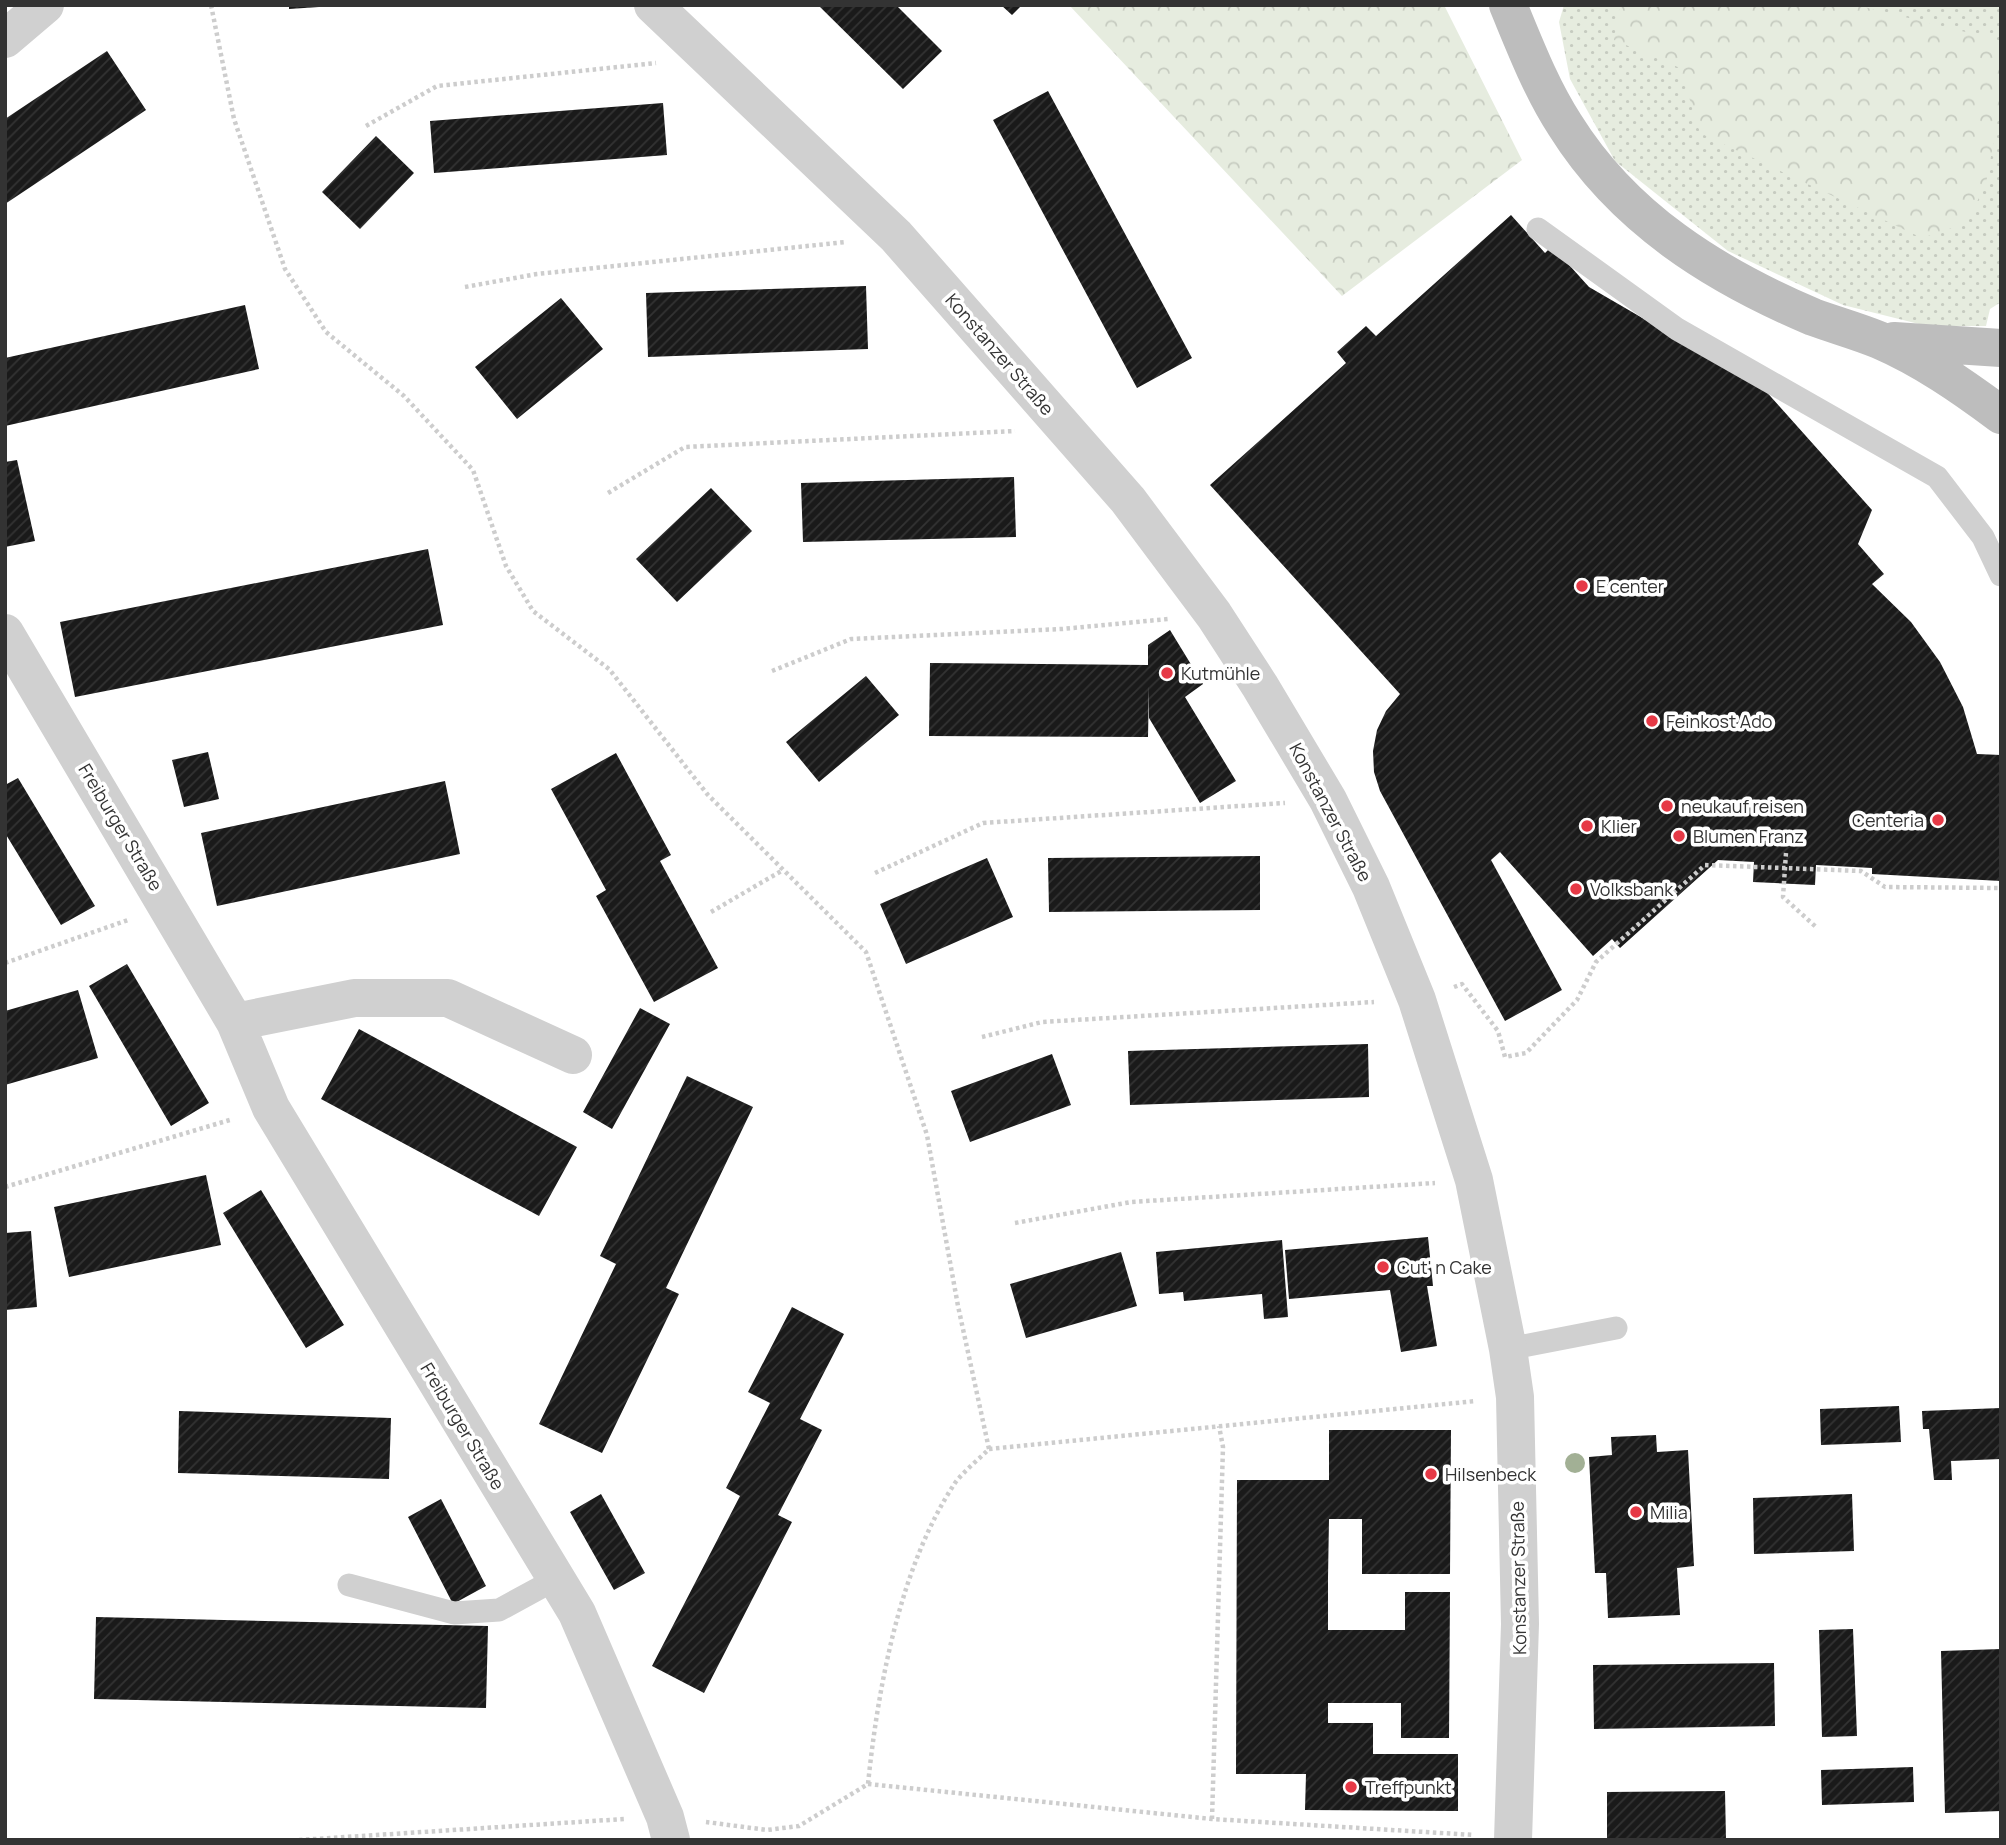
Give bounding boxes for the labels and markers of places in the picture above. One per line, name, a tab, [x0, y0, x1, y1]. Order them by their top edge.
place label: E center	[1596, 574, 1665, 598]
marker: E center	[1574, 578, 1590, 594]
place label: Kutmühle	[1181, 661, 1260, 685]
marker: Kutmühle	[1159, 665, 1175, 681]
place label: Feinkost Ado	[1666, 709, 1773, 733]
marker: Feinkost Ado	[1644, 713, 1660, 729]
place label: neukauf reisen	[1681, 794, 1804, 818]
marker: neukauf reisen	[1659, 798, 1675, 814]
place label: Centeria	[1852, 808, 1924, 832]
marker: Centeria	[1930, 812, 1946, 828]
place label: Klier	[1601, 814, 1638, 838]
marker: Klier	[1579, 818, 1595, 834]
place label: Blumen Franz	[1693, 824, 1804, 848]
marker: Blumen Franz	[1671, 828, 1687, 844]
place label: Volksbank	[1590, 877, 1674, 901]
marker: Volksbank	[1568, 881, 1584, 897]
place label: Cut' n Cake	[1397, 1255, 1492, 1279]
marker: Cut' n Cake	[1375, 1259, 1391, 1275]
place label: Hilsenbeck	[1445, 1462, 1537, 1486]
marker: Hilsenbeck	[1423, 1466, 1439, 1482]
place label: Milia	[1650, 1500, 1688, 1524]
marker: Milia	[1628, 1504, 1644, 1520]
place label: Treffpunkt	[1365, 1775, 1452, 1799]
marker: Treffpunkt	[1343, 1779, 1359, 1795]

